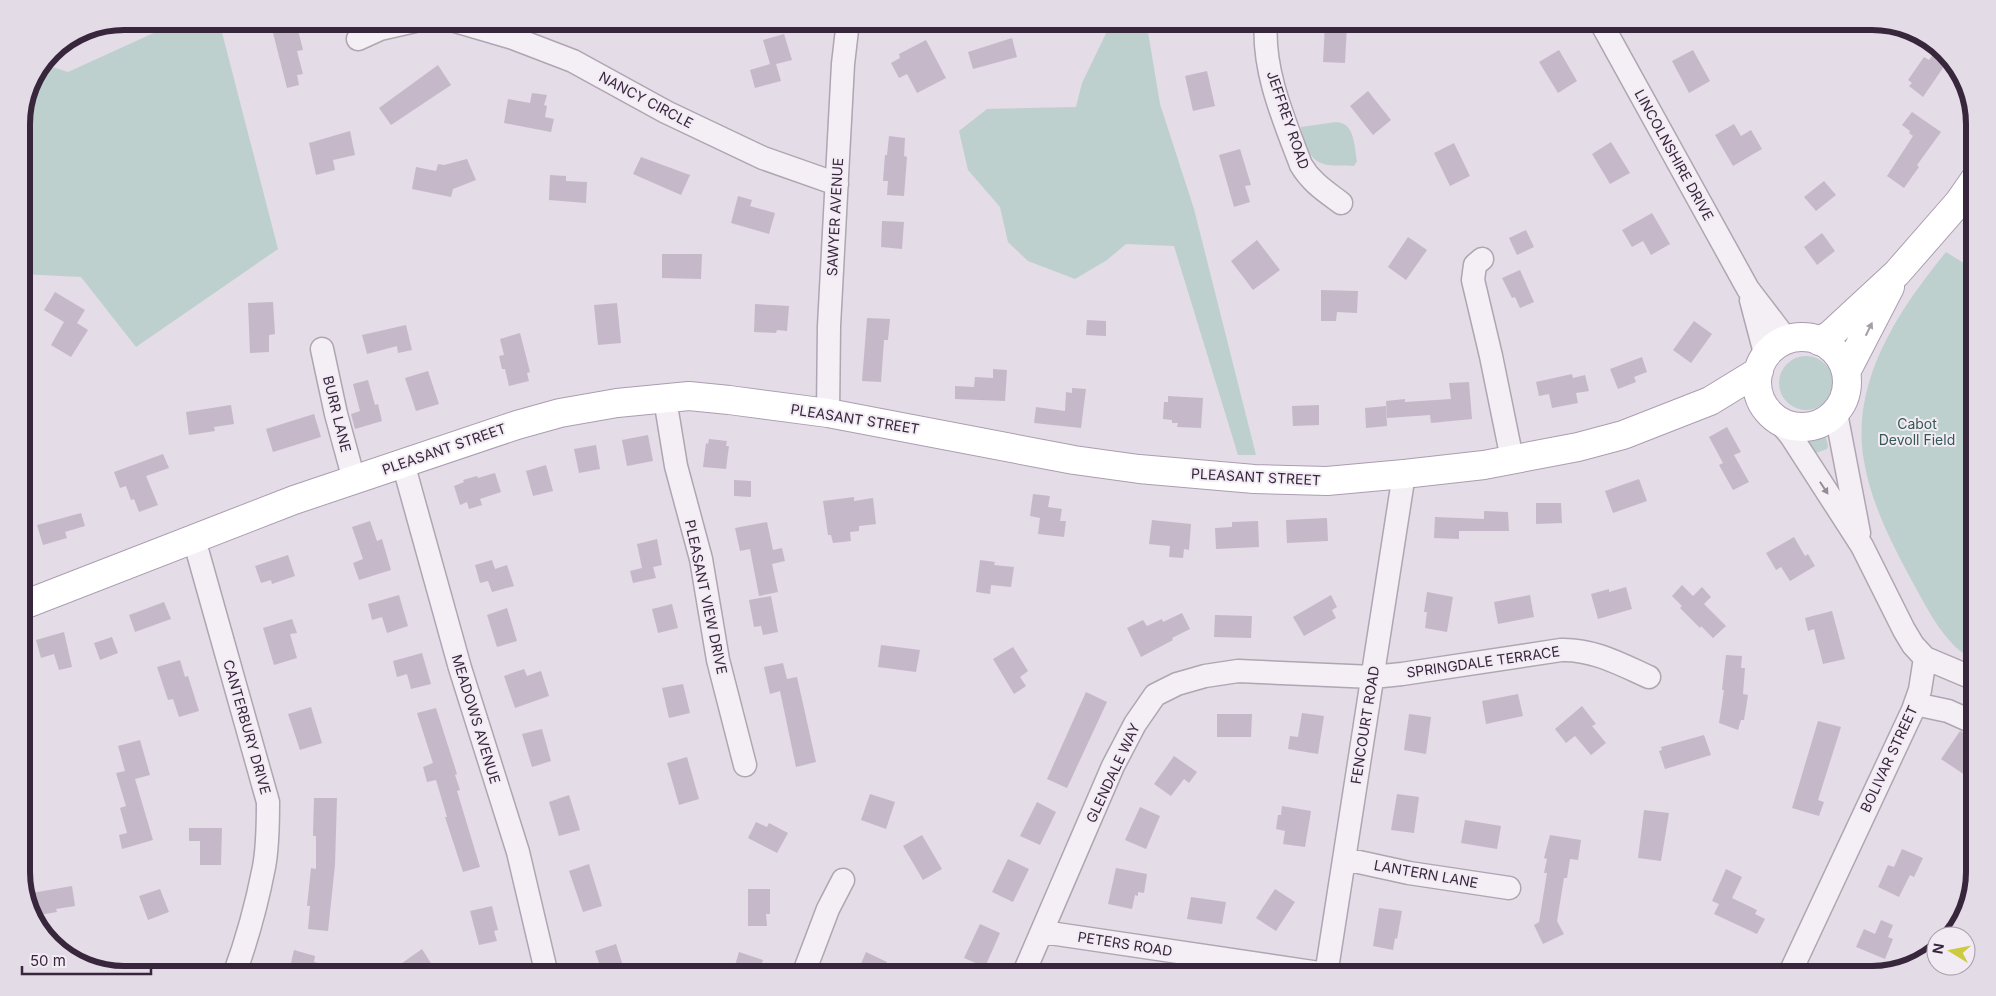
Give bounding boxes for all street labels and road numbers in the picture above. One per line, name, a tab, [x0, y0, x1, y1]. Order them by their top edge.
street label: NANCY CIRCLE	[596, 68, 696, 131]
street label: JEFFREY ROAD	[1264, 68, 1313, 171]
street label: LINCOLNSHIRE DRIVE	[1631, 86, 1718, 223]
street label: SAWYER AVENUE	[823, 157, 846, 277]
street label: BURR LANE	[320, 374, 355, 454]
street label: PLEASANT STREET	[790, 400, 921, 437]
street label: PLEASANT STREET	[380, 419, 508, 478]
street label: PLEASANT STREET	[1191, 465, 1321, 488]
street label: PLEASANT VIEW DRIVE	[682, 518, 731, 676]
street label: SPRINGDALE TERRACE	[1405, 642, 1561, 681]
street label: MEADOWS AVENUE	[449, 652, 504, 786]
street label: CANTERBURY DRIVE	[220, 658, 275, 796]
street label: FENCOURT ROAD	[1347, 665, 1382, 785]
street label: BOLIVAR STREET	[1856, 703, 1921, 815]
street label: GLENDALE WAY	[1082, 720, 1143, 825]
street label: LANTERN LANE	[1373, 856, 1480, 891]
street label: PETERS ROAD	[1076, 928, 1174, 959]

